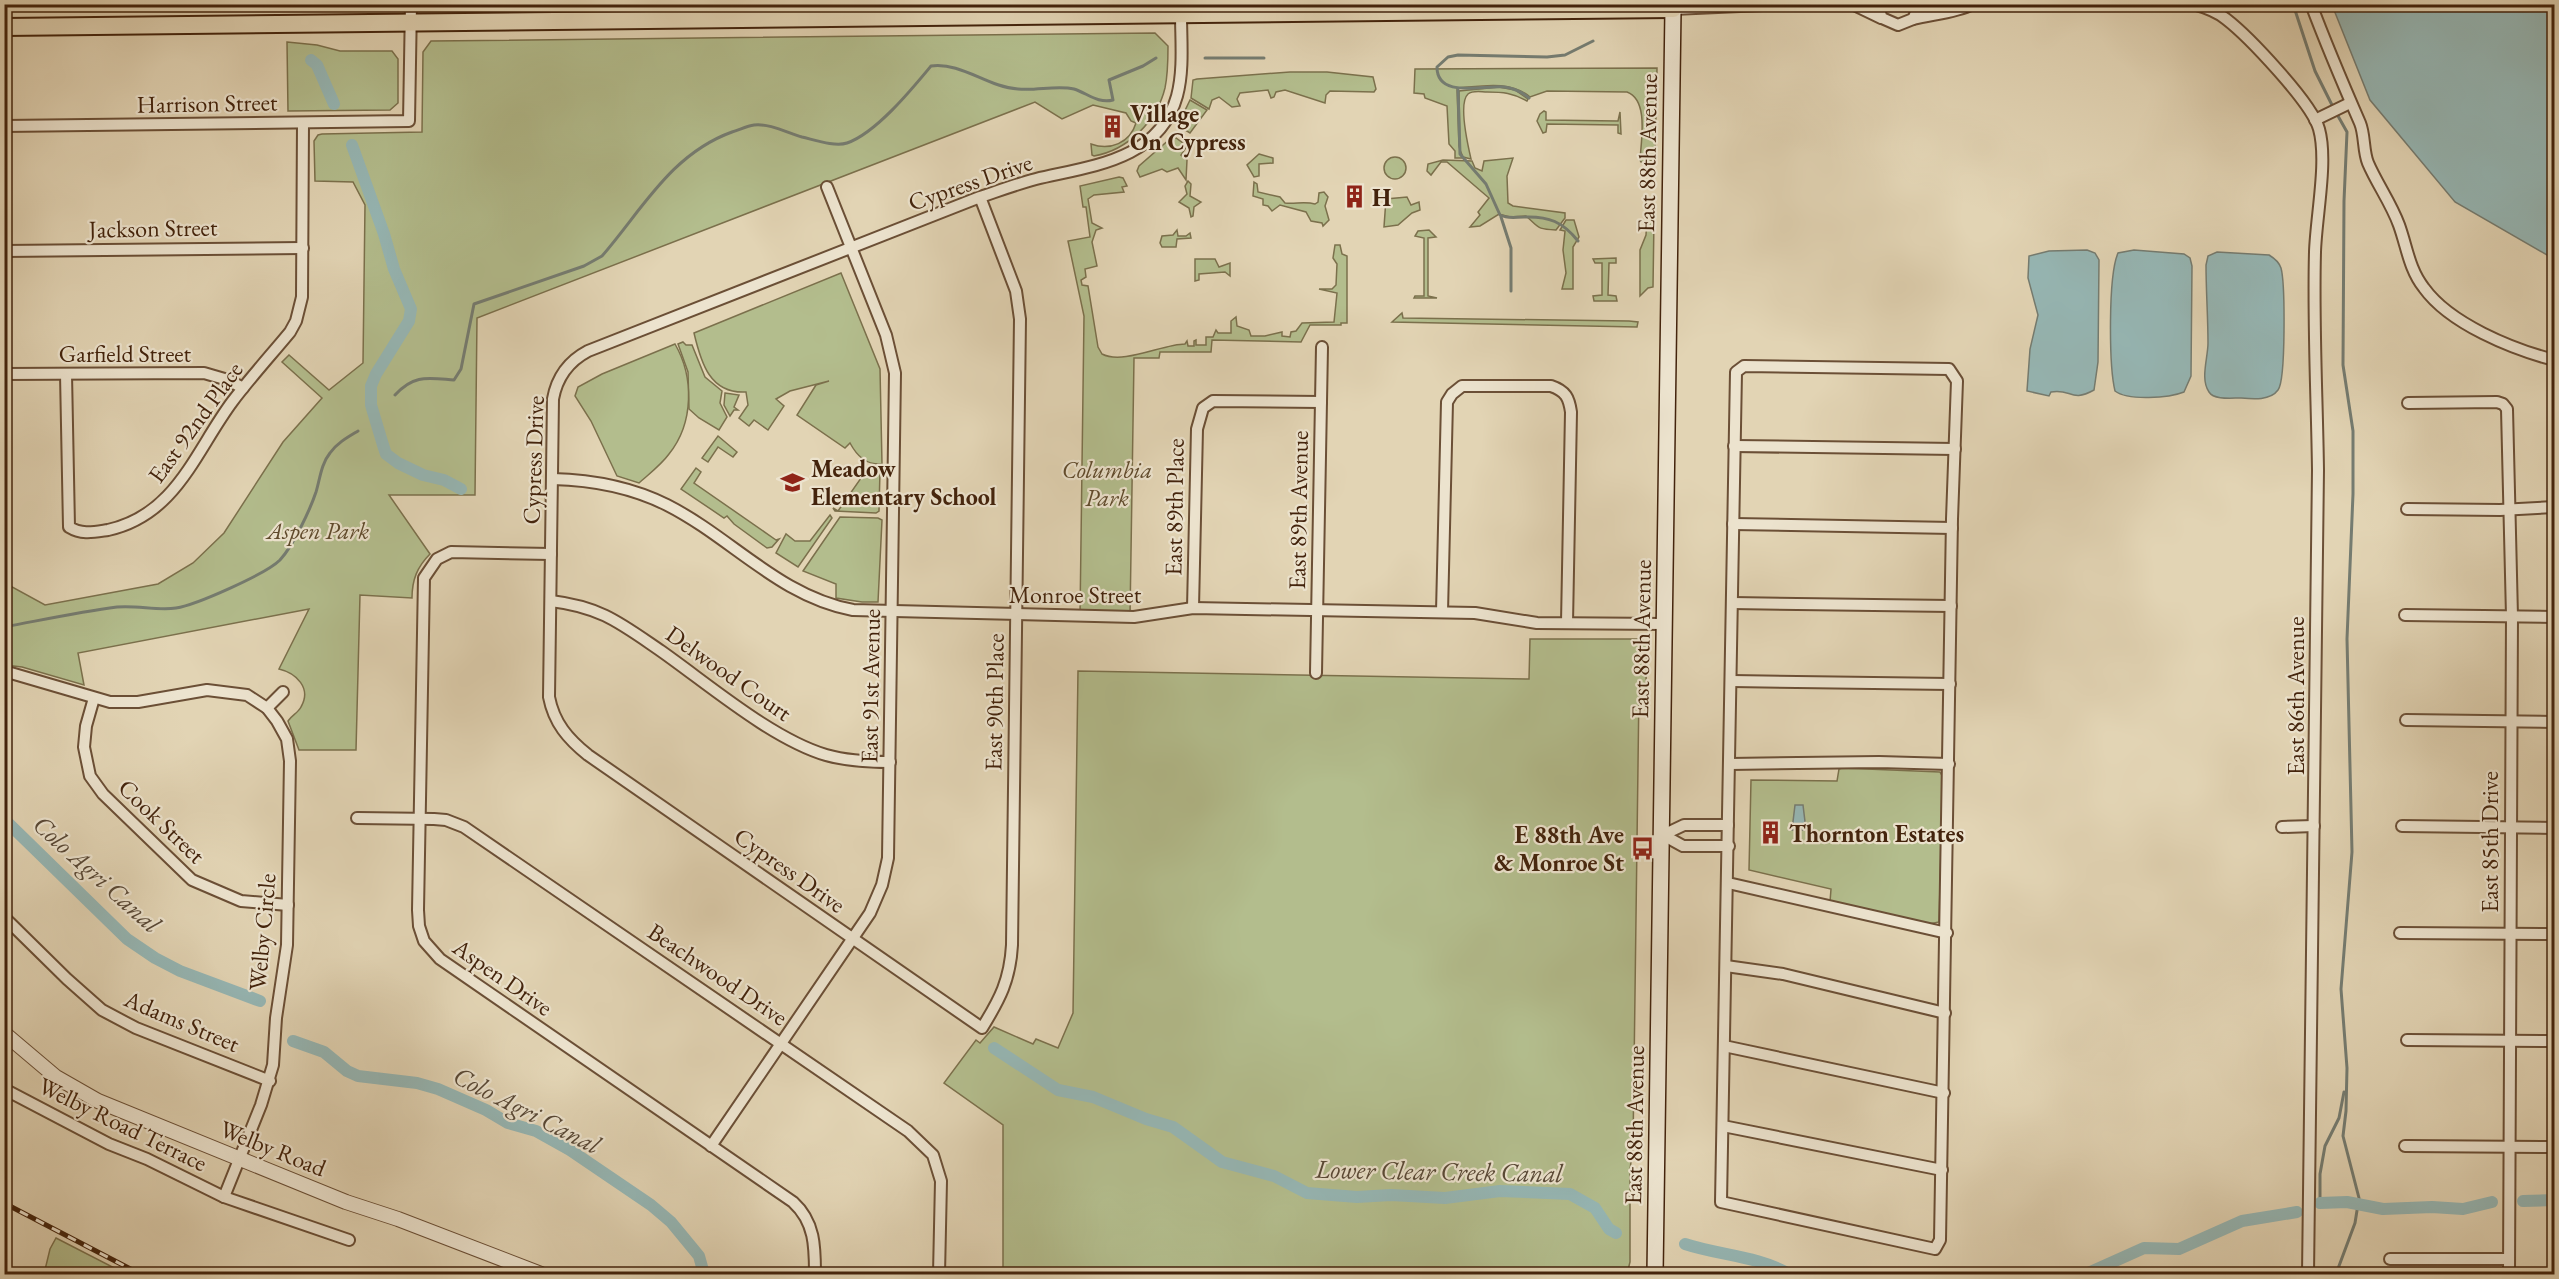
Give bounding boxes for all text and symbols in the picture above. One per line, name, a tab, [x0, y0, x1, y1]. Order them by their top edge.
street label: East 88th Avenue	[1630, 73, 1664, 233]
street label: Harrison Street	[136, 86, 278, 120]
place label: Village On Cypress	[1130, 98, 1246, 158]
building icon: Village On Cypress	[1099, 114, 1125, 140]
street label: Cypress Drive	[904, 146, 1036, 218]
place label: H	[1372, 182, 1391, 213]
building icon: H	[1341, 184, 1367, 210]
street label: Jackson Street	[86, 211, 218, 245]
street label: Garfield Street	[59, 338, 192, 369]
street label: East 92nd Place	[141, 355, 249, 489]
street label: Cypress Drive	[515, 395, 551, 525]
street label: East 89th Avenue	[1281, 430, 1315, 590]
street label: East 89th Place	[1157, 438, 1191, 576]
place label: Meadow Elementary School	[811, 453, 997, 513]
park label: Columbia Park	[1062, 454, 1152, 513]
school or university icon: Meadow Elementary School	[780, 469, 806, 495]
park label: Aspen Park	[265, 515, 369, 546]
street label: East 88th Avenue	[1624, 559, 1658, 719]
street label: Monroe Street	[1009, 579, 1142, 610]
street label: East 91st Avenue	[853, 608, 887, 764]
street label: East 86th Avenue	[2280, 616, 2311, 776]
street label: Delwood Court	[660, 618, 798, 728]
street label: East 90th Place	[977, 633, 1011, 771]
street label: East 85th Drive	[2474, 771, 2505, 913]
street label: Cook Street	[112, 772, 212, 870]
water label: Colo Agri Canal	[26, 808, 169, 941]
place label: Thornton Estates	[1789, 818, 1964, 849]
place label: E 88th Ave & Monroe St	[1494, 819, 1624, 878]
street label: Cypress Drive	[728, 820, 852, 920]
building icon: Thornton Estates	[1758, 820, 1784, 846]
bus stop icon: E 88th Ave & Monroe St	[1629, 835, 1655, 861]
street label: Welby Circle	[241, 872, 283, 992]
street label: Beachwood Drive	[642, 916, 794, 1032]
street label: Aspen Drive	[446, 931, 559, 1023]
street label: Adams Street	[119, 982, 245, 1059]
street label: East 88th Avenue	[1617, 1045, 1651, 1205]
water label: Colo Agri Canal	[448, 1058, 607, 1162]
street label: Welby Road Terrace	[34, 1070, 212, 1178]
street label: Welby Road	[215, 1113, 332, 1184]
water label: Lower Clear Creek Canal	[1314, 1152, 1564, 1190]

